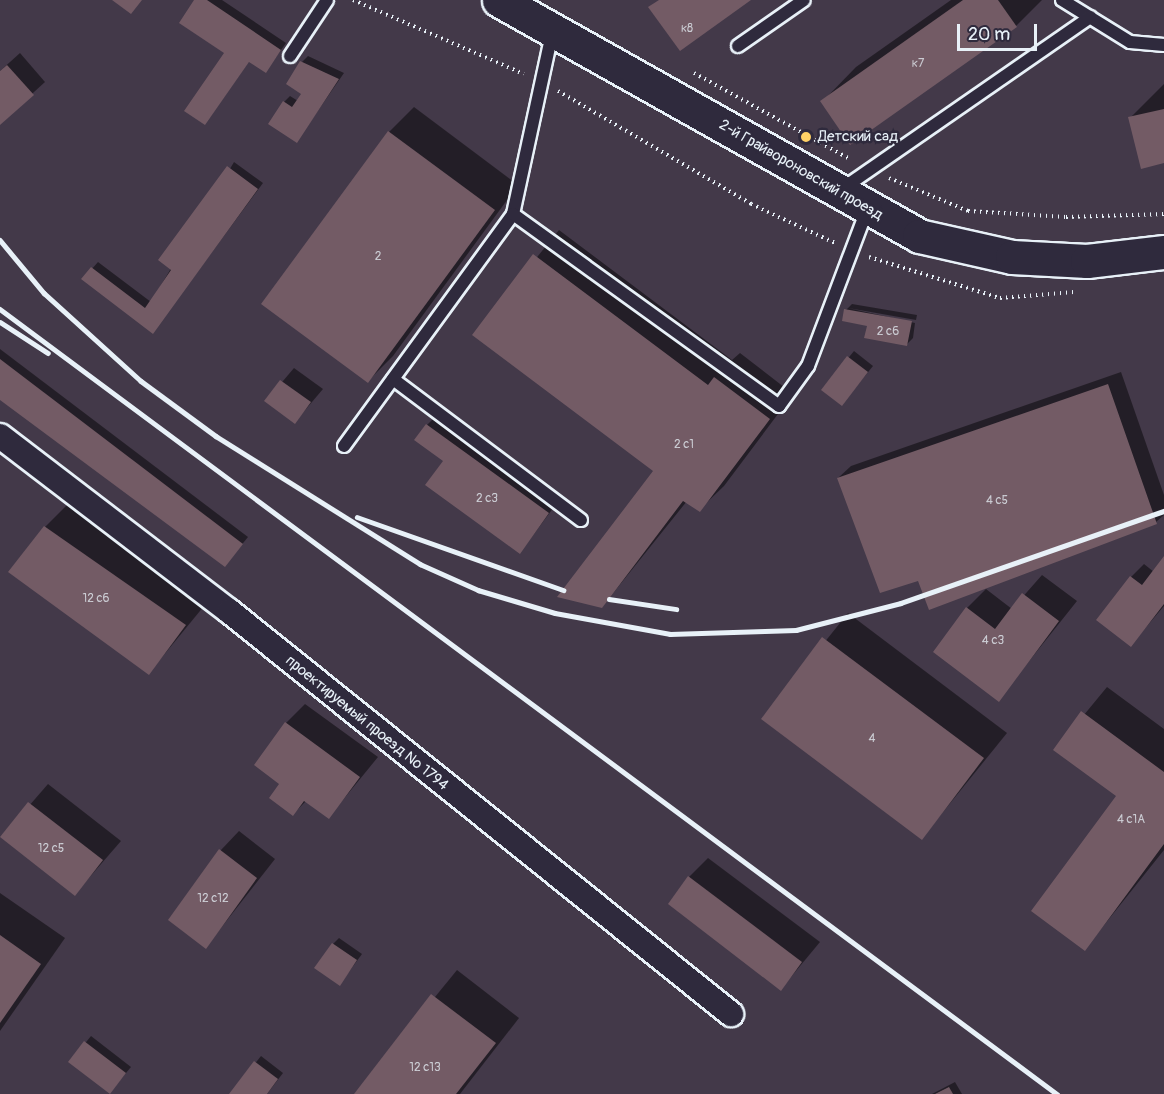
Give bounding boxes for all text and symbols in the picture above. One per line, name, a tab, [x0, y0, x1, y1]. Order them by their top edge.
scale bar	[960, 12, 1040, 50]
house number: к8	[681, 22, 693, 36]
text: 20 m	[968, 23, 1010, 46]
house number: к7	[912, 57, 924, 71]
street label: 2-й Грайвороновский проезд	[716, 116, 886, 224]
place label: Детский сад	[818, 128, 898, 146]
marker: Детский сад	[799, 130, 813, 144]
house number: 2	[375, 250, 381, 264]
house number: 2 с6	[877, 325, 899, 339]
house number: 2 с1	[674, 438, 694, 452]
house number: 2 с3	[476, 492, 498, 506]
house number: 4 с5	[986, 494, 1008, 508]
house number: 12 с6	[82, 592, 110, 606]
house number: 4 с3	[982, 634, 1004, 648]
street label: проектируемый проезд № 1794	[282, 652, 452, 794]
house number: 4	[869, 732, 875, 746]
house number: 4 с1А	[1117, 813, 1145, 827]
house number: 12 с5	[38, 842, 64, 856]
house number: 12 с12	[197, 892, 229, 906]
house number: 12 с13	[409, 1061, 441, 1075]

